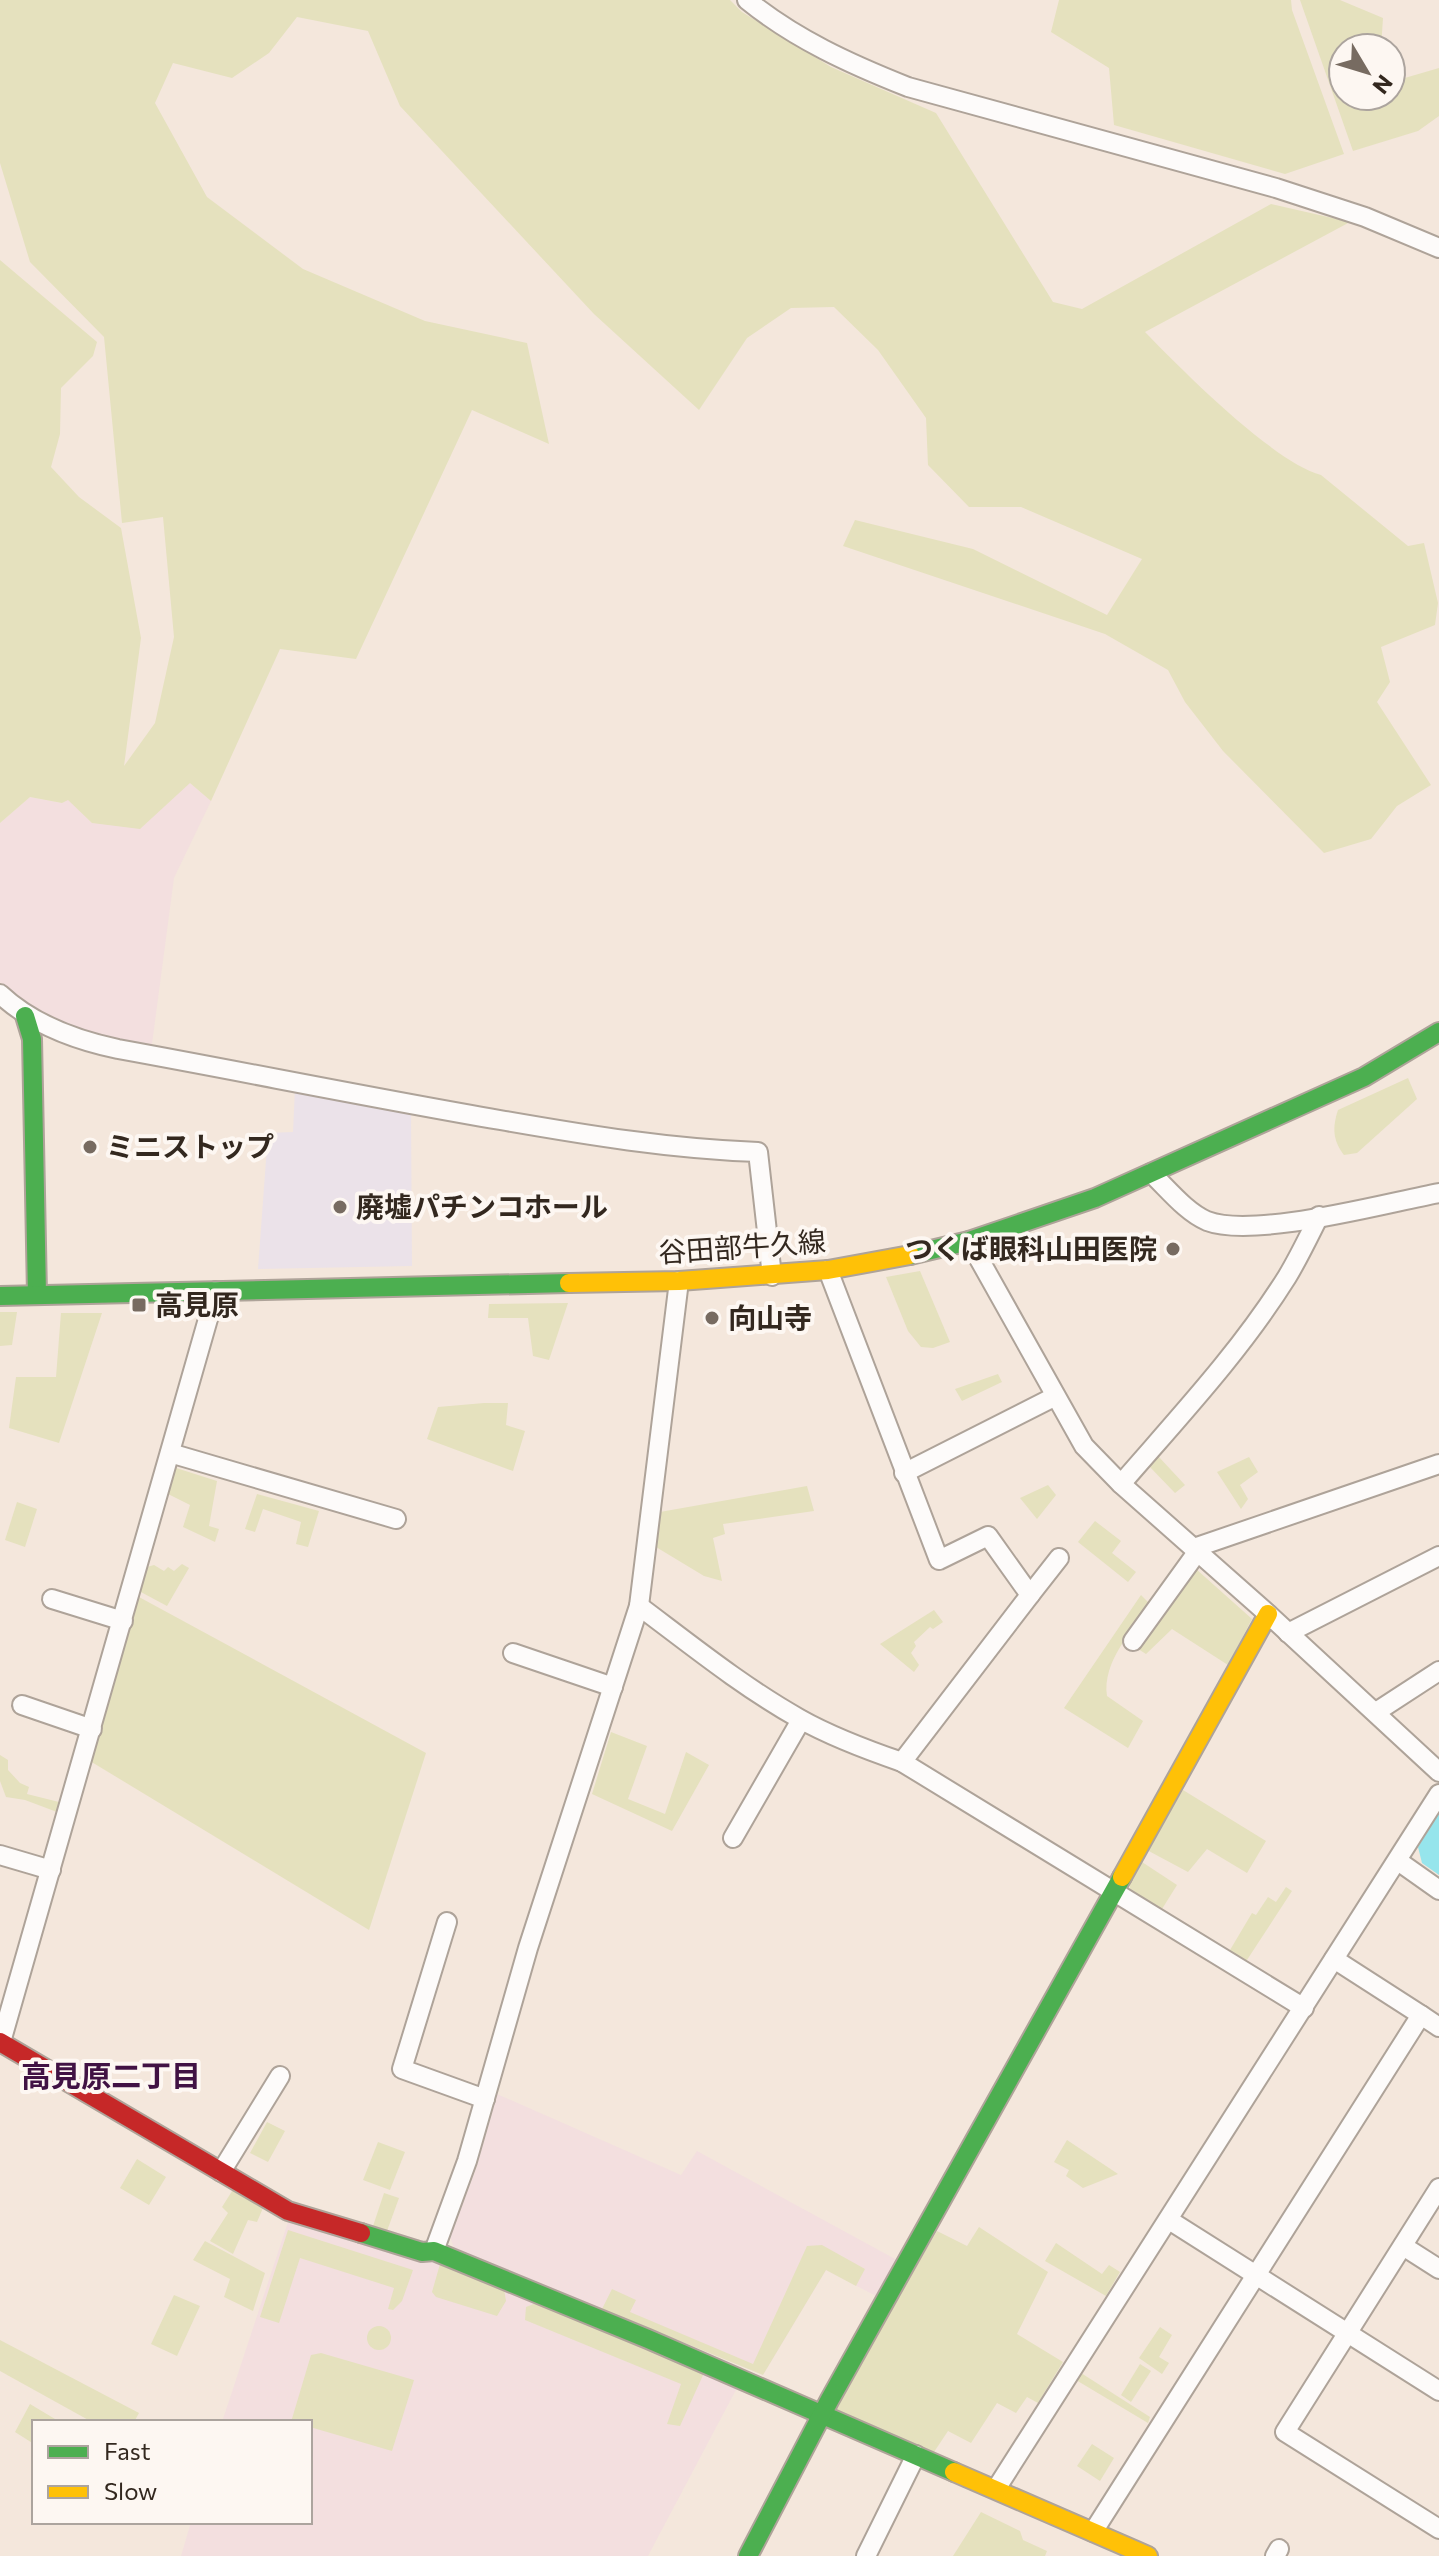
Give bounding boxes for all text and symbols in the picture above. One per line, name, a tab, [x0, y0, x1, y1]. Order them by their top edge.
north arrow	[1327, 32, 1407, 112]
text: N	[1367, 70, 1399, 99]
place label: ミニストップ	[106, 1129, 274, 1163]
marker: ミニストップ	[81, 1138, 99, 1156]
place label: 廃墟パチンコホール	[356, 1189, 608, 1223]
marker: 廃墟パチンコホール	[331, 1198, 349, 1216]
street label: 谷田部牛久線	[657, 1223, 827, 1269]
place label: つくば眼科山田医院	[905, 1231, 1157, 1265]
marker: つくば眼科山田医院	[1164, 1240, 1182, 1258]
place label: 高見原	[155, 1287, 239, 1321]
marker: 高見原	[130, 1296, 148, 1314]
place label: 向山寺	[728, 1300, 812, 1334]
marker: 向山寺	[703, 1309, 721, 1327]
district label: 高見原二丁目	[21, 2056, 201, 2093]
legend	[32, 2420, 312, 2524]
text: Fast	[104, 2436, 151, 2465]
text: Slow	[104, 2476, 157, 2505]

